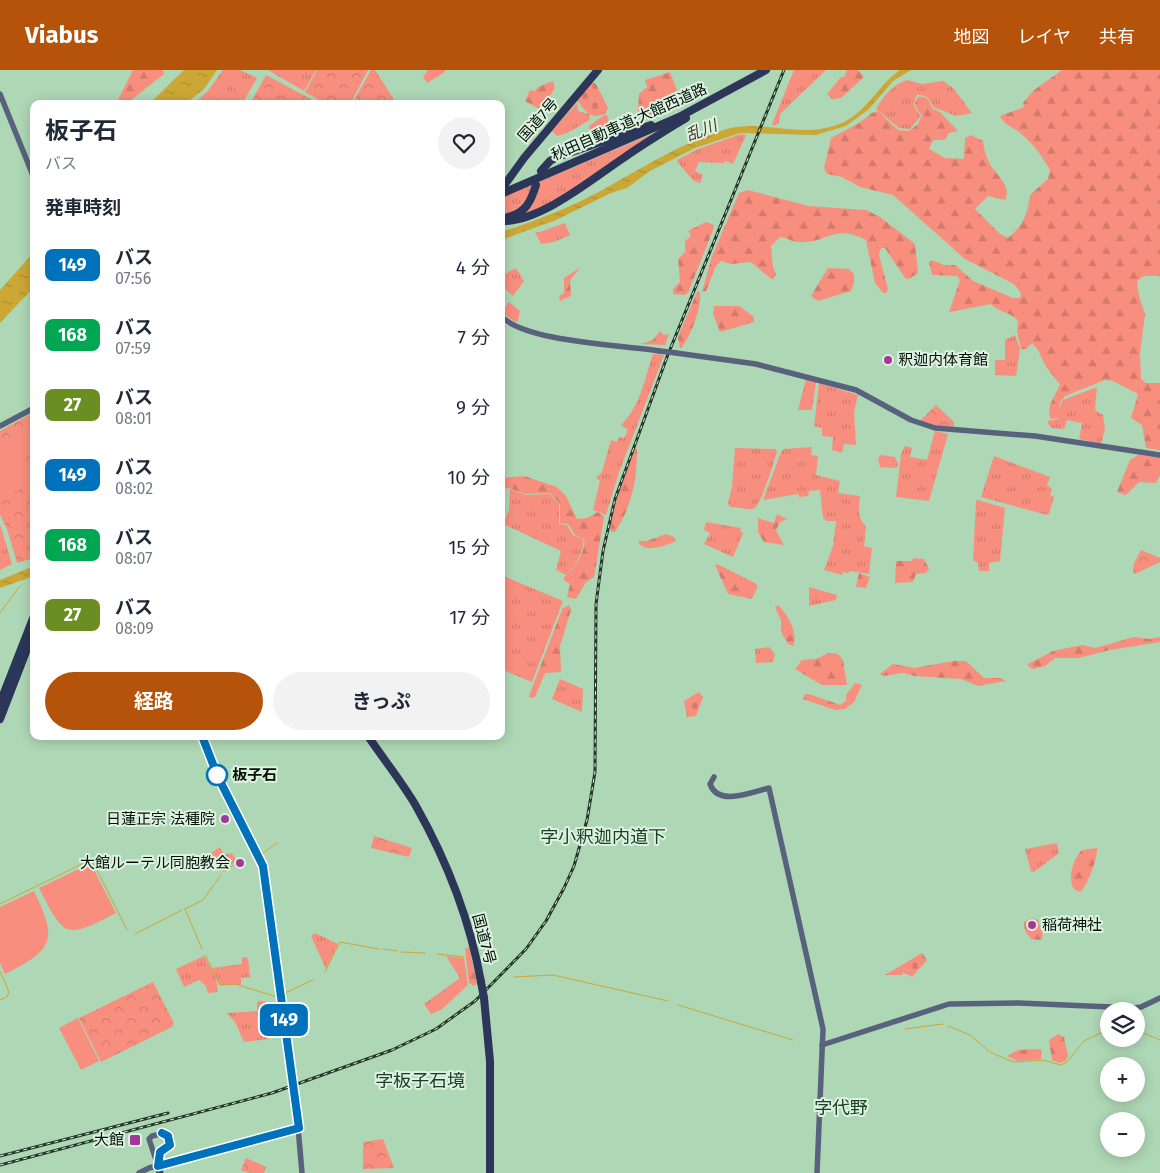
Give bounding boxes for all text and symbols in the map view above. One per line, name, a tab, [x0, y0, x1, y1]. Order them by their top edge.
text: Viabus	[25, 21, 98, 49]
text: 地図	[954, 26, 990, 48]
text: レイヤ	[1018, 26, 1071, 48]
text: 共有	[1099, 26, 1135, 48]
street label: 秋田自動車道;大館西道路	[548, 79, 710, 165]
street label: 国道7号	[514, 95, 562, 145]
water label: 乱川	[683, 115, 721, 145]
text: 板子石	[45, 117, 117, 145]
button: heart	[438, 117, 490, 169]
text: バス	[45, 154, 77, 173]
text: 発車時刻	[45, 196, 121, 219]
text: バス	[115, 246, 153, 269]
text: 149	[58, 254, 87, 276]
text: 4 分	[456, 256, 490, 279]
text: 07:56	[115, 269, 151, 288]
text: バス	[115, 316, 153, 339]
text: 168	[58, 324, 87, 346]
text: 7 分	[458, 326, 490, 349]
text: 07:59	[115, 339, 151, 358]
place label: 釈迦内体育館	[898, 351, 988, 369]
marker: 釈迦内体育館	[882, 354, 894, 366]
text: バス	[115, 386, 153, 409]
text: 27	[64, 394, 81, 416]
text: 9 分	[456, 396, 490, 419]
text: 08:01	[115, 409, 152, 428]
text: バス	[115, 456, 153, 479]
text: 149	[58, 464, 87, 486]
text: 10 分	[447, 466, 490, 489]
text: 08:02	[115, 479, 153, 498]
text: バス	[115, 526, 153, 549]
text: 168	[58, 534, 87, 556]
text: 15 分	[448, 536, 490, 559]
text: 08:07	[115, 549, 152, 568]
text: バス	[115, 596, 153, 619]
text: 27	[64, 604, 81, 626]
text: 17 分	[449, 606, 490, 629]
text: 08:09	[115, 619, 154, 638]
button: 経路	[45, 672, 263, 730]
button: きっぷ	[273, 672, 490, 730]
marker: 板子石	[206, 764, 228, 786]
place label: 板子石	[232, 766, 277, 784]
place label: 日蓮正宗 法種院	[106, 810, 215, 828]
marker: 日蓮正宗 法種院	[219, 813, 231, 825]
district label: 字小釈迦内道下	[540, 826, 666, 848]
place label: 大館ルーテル同胞教会	[80, 854, 230, 872]
marker: 大館ルーテル同胞教会	[234, 857, 246, 869]
street label: 国道7号	[469, 912, 499, 966]
place label: 稲荷神社	[1042, 916, 1102, 934]
marker: 稲荷神社	[1026, 919, 1038, 931]
map controls	[1100, 1002, 1145, 1157]
button: layers	[1100, 1002, 1145, 1047]
line badge: 149	[255, 1004, 313, 1036]
text: 149	[270, 1009, 298, 1031]
button: +	[1100, 1057, 1145, 1102]
district label: 字板子石境	[375, 1070, 465, 1092]
district label: 字代野	[814, 1097, 868, 1119]
button: −	[1100, 1112, 1145, 1157]
place label: 大館	[94, 1131, 124, 1149]
marker: 大館	[128, 1133, 142, 1147]

